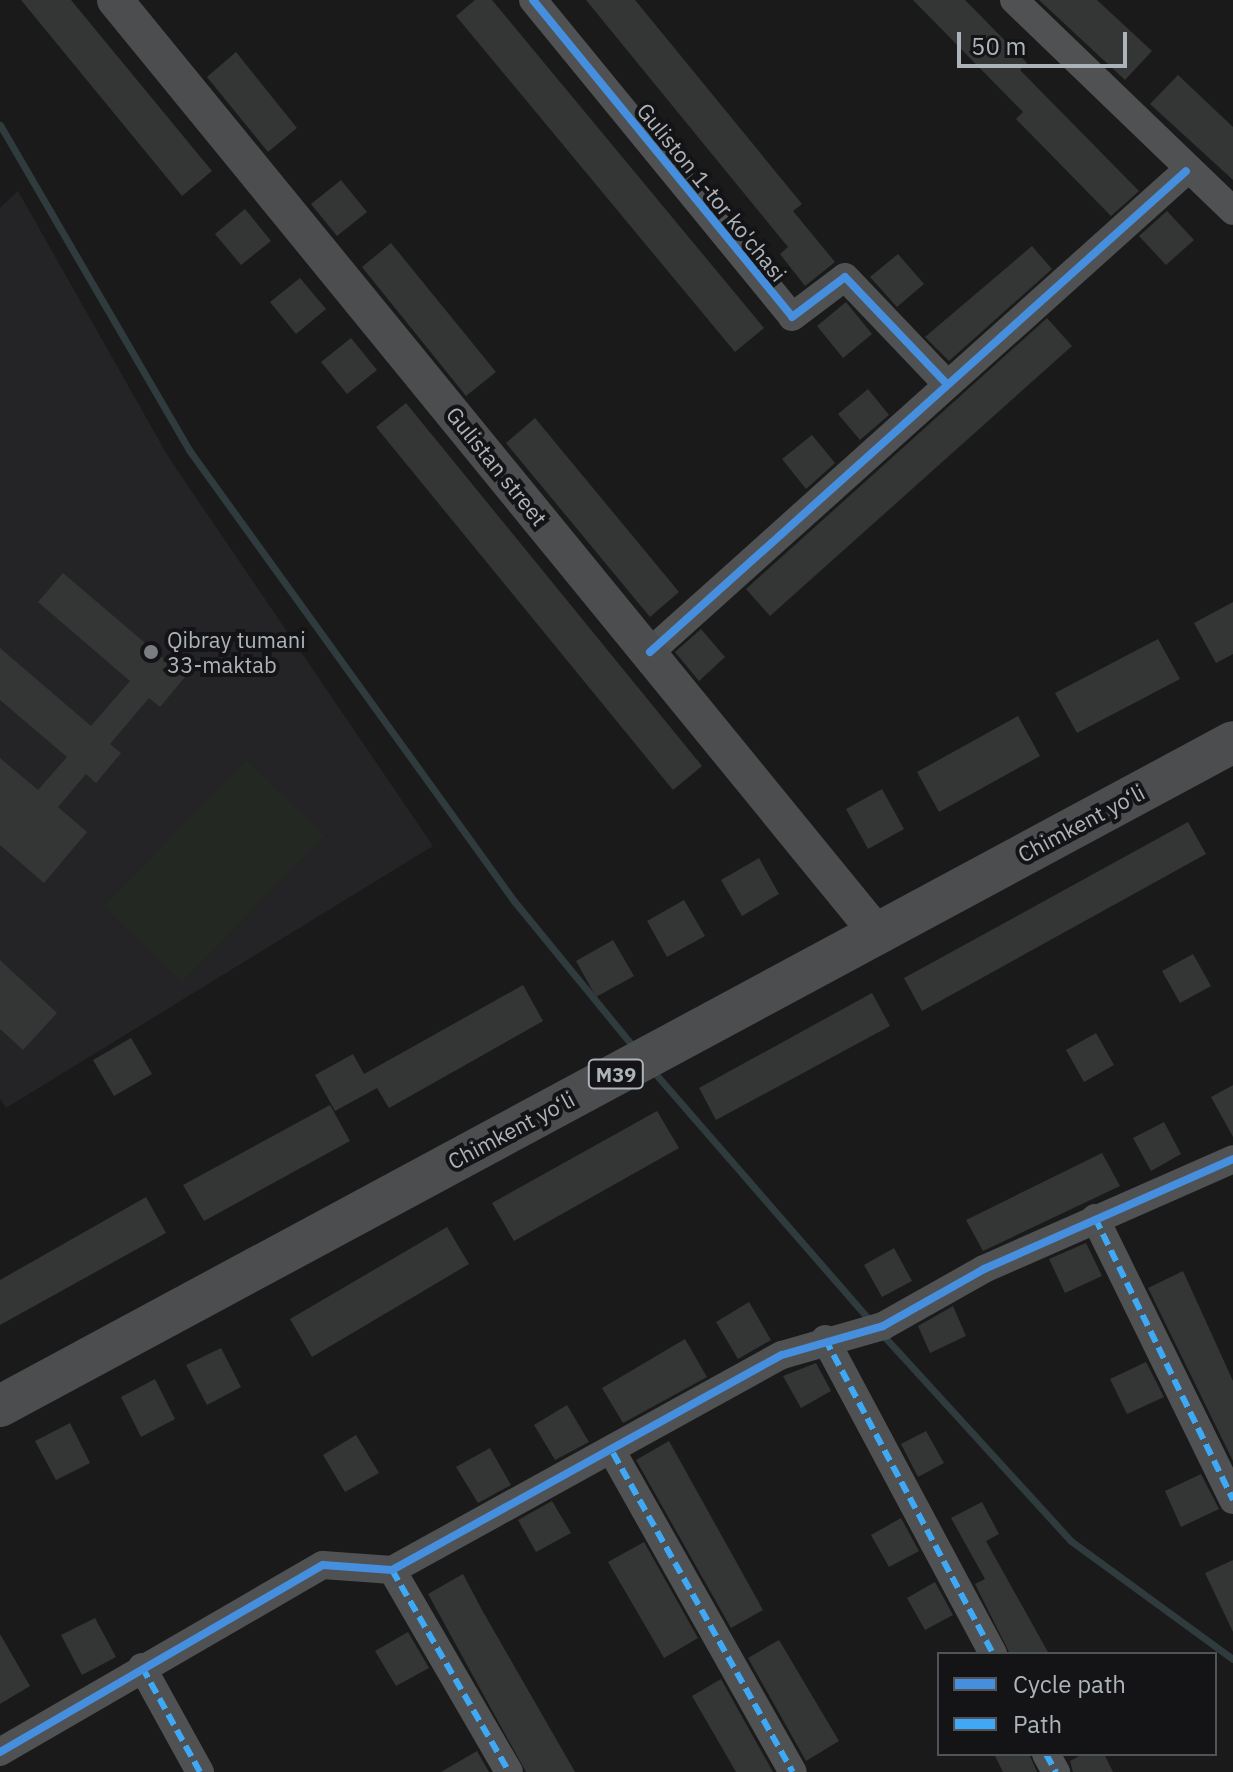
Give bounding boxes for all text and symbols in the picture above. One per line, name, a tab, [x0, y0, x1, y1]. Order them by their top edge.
scale bar	[961, 16, 1131, 66]
text: 50 m	[971, 30, 1026, 62]
street label: Guliston 1-tor ko'chasi	[632, 97, 792, 287]
street label: Gulistan street	[441, 401, 553, 531]
place label: Qibray tumani 33-maktab	[167, 626, 306, 678]
marker: Qibray tumani 33-maktab	[142, 643, 160, 661]
street label: Chimkent yo‘li	[1013, 779, 1149, 867]
road number: M39	[586, 1058, 646, 1090]
street label: Chimkent yo‘li	[443, 1086, 579, 1174]
legend	[937, 1652, 1217, 1756]
text: Cycle path	[1013, 1668, 1126, 1700]
text: Path	[1013, 1708, 1062, 1740]

